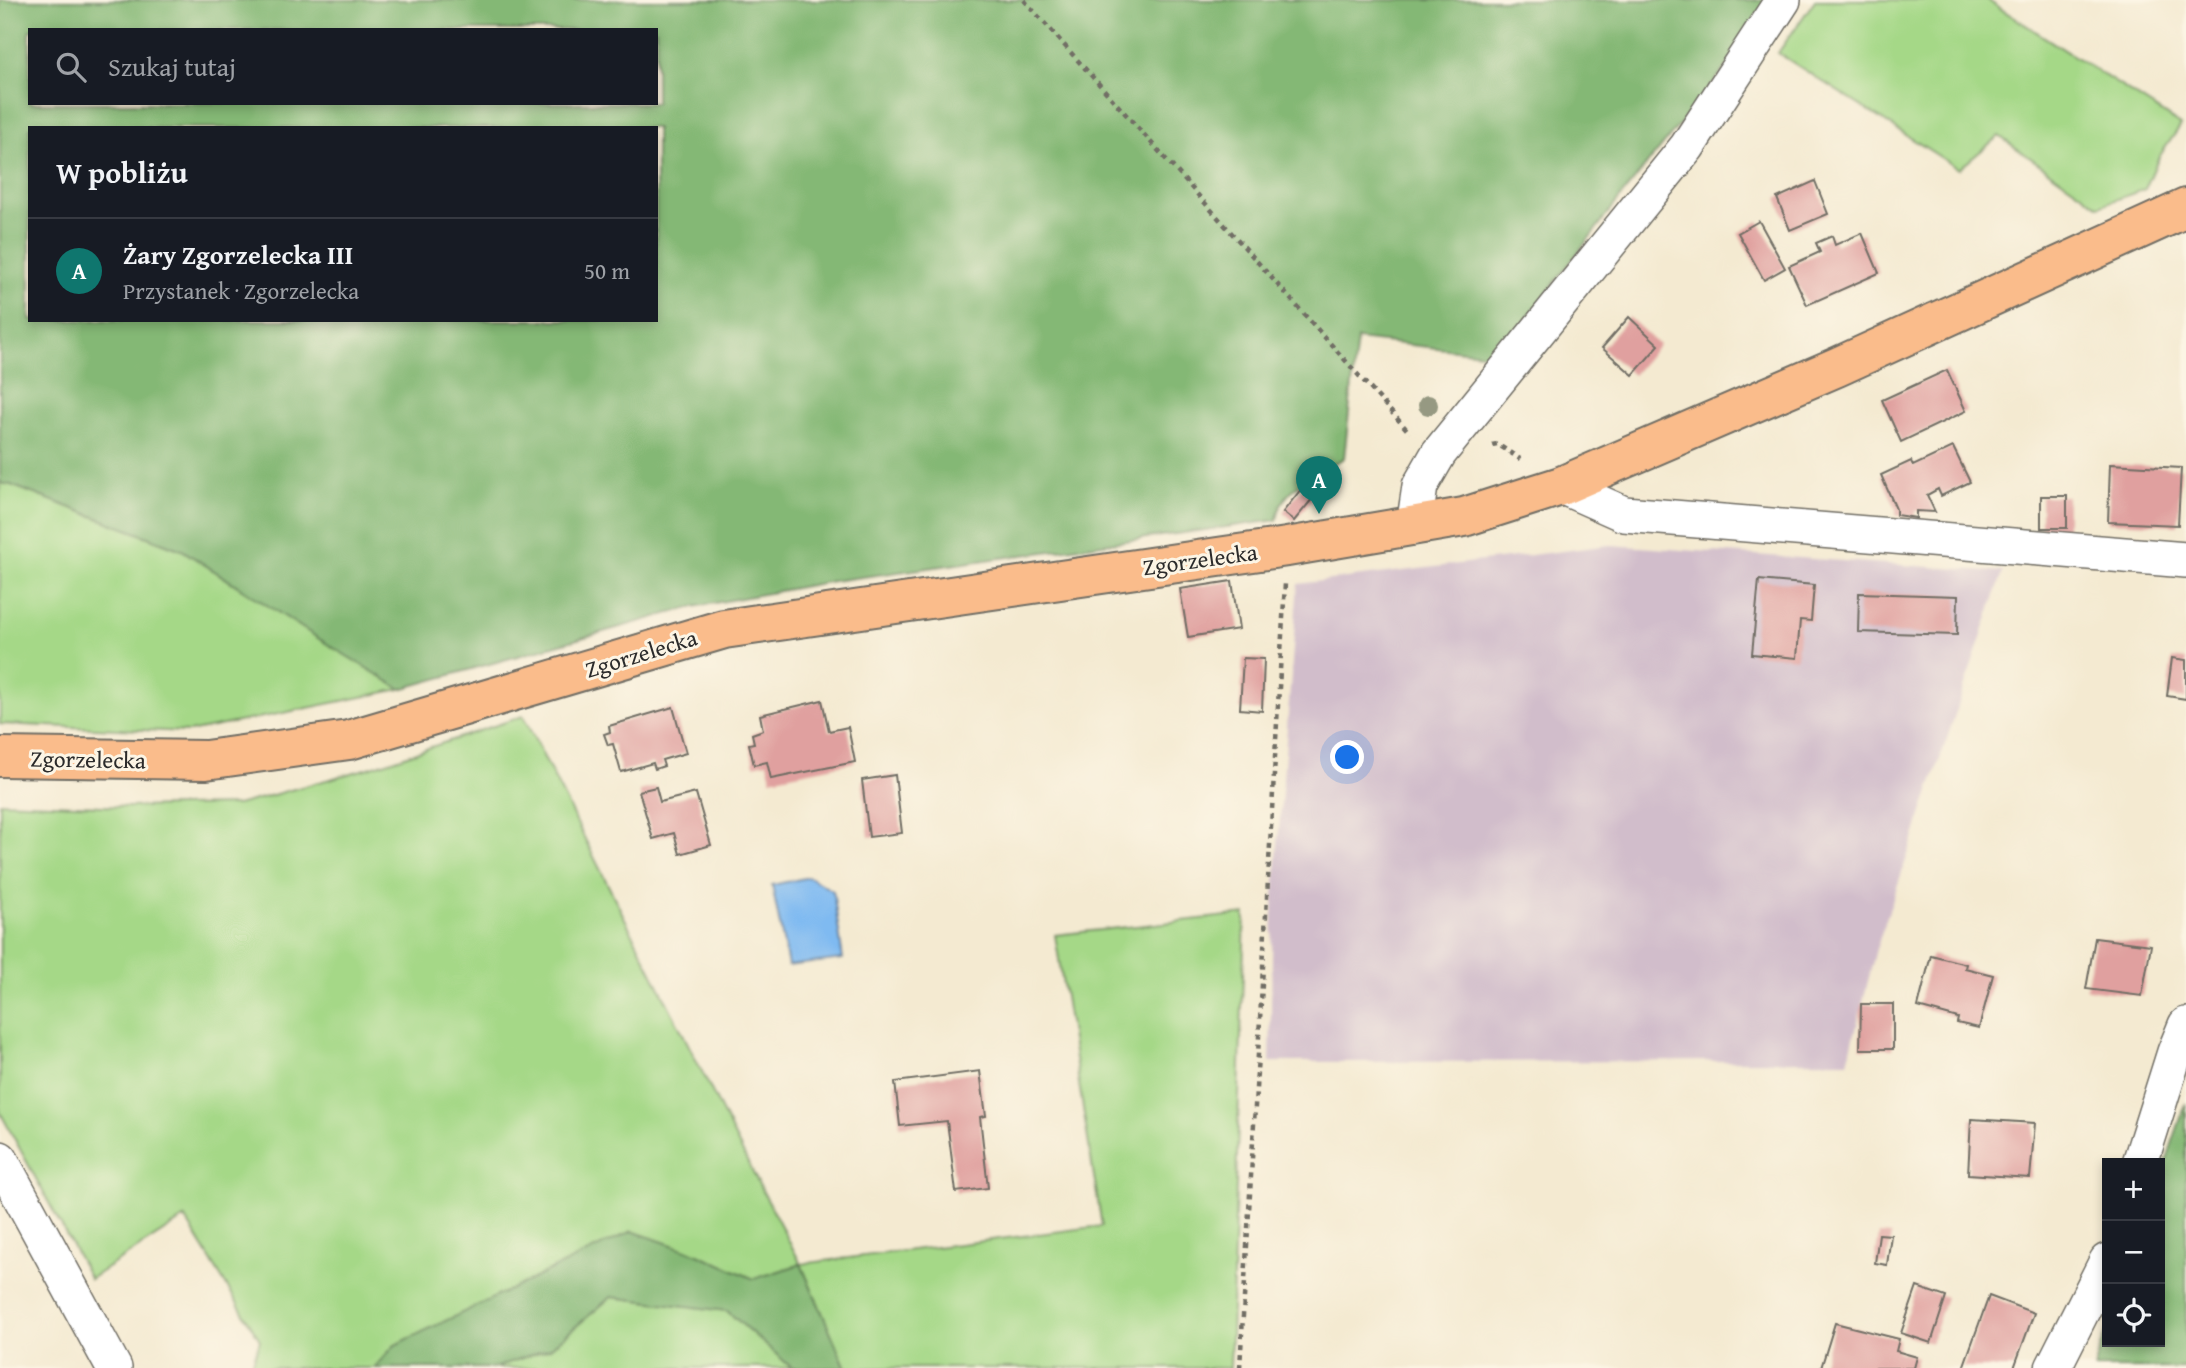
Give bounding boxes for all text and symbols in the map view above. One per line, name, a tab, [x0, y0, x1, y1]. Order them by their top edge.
search box	[28, 28, 658, 105]
text: Szukaj tutaj	[108, 47, 236, 86]
icon: search	[52, 48, 90, 86]
text: W pobliżu	[56, 150, 188, 194]
text: Żary Zgorzelecka III	[123, 235, 353, 274]
text: A	[72, 254, 86, 287]
text: 50 m	[584, 254, 630, 287]
text: Przystanek · Zgorzelecka	[123, 274, 359, 307]
pin: A	[1296, 456, 1342, 514]
street label: Zgorzelecka	[1141, 535, 1260, 583]
street label: Zgorzelecka	[581, 620, 701, 686]
your location	[1330, 740, 1364, 774]
street label: Zgorzelecka	[30, 741, 146, 777]
map controls	[2102, 1158, 2165, 1347]
button: +	[2102, 1158, 2165, 1221]
button: −	[2102, 1221, 2165, 1284]
button: locate	[2102, 1284, 2165, 1347]

